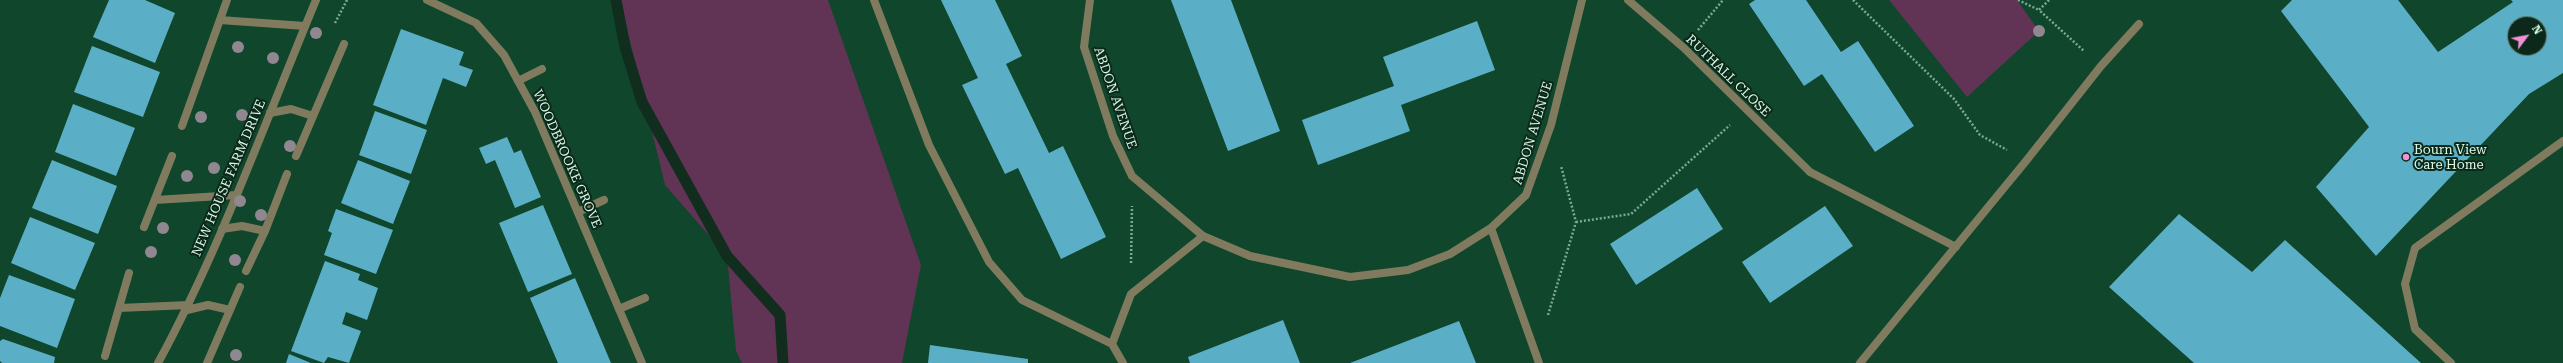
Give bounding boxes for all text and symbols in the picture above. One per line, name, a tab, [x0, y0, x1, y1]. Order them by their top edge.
north arrow	[2507, 16, 2547, 56]
text: N	[2529, 23, 2545, 37]
street label: RUTHALL CLOSE	[1683, 32, 1773, 120]
street label: ABDON AVENUE	[1090, 45, 1140, 151]
street label: ABDON AVENUE	[1510, 80, 1556, 186]
street label: WOODBROOKE GROVE	[529, 87, 605, 231]
street label: NEW HOUSE FARM DRIVE	[189, 97, 269, 259]
place label: Bourn View Care Home	[2414, 142, 2487, 173]
marker: Bourn View Care Home	[2401, 152, 2411, 162]

